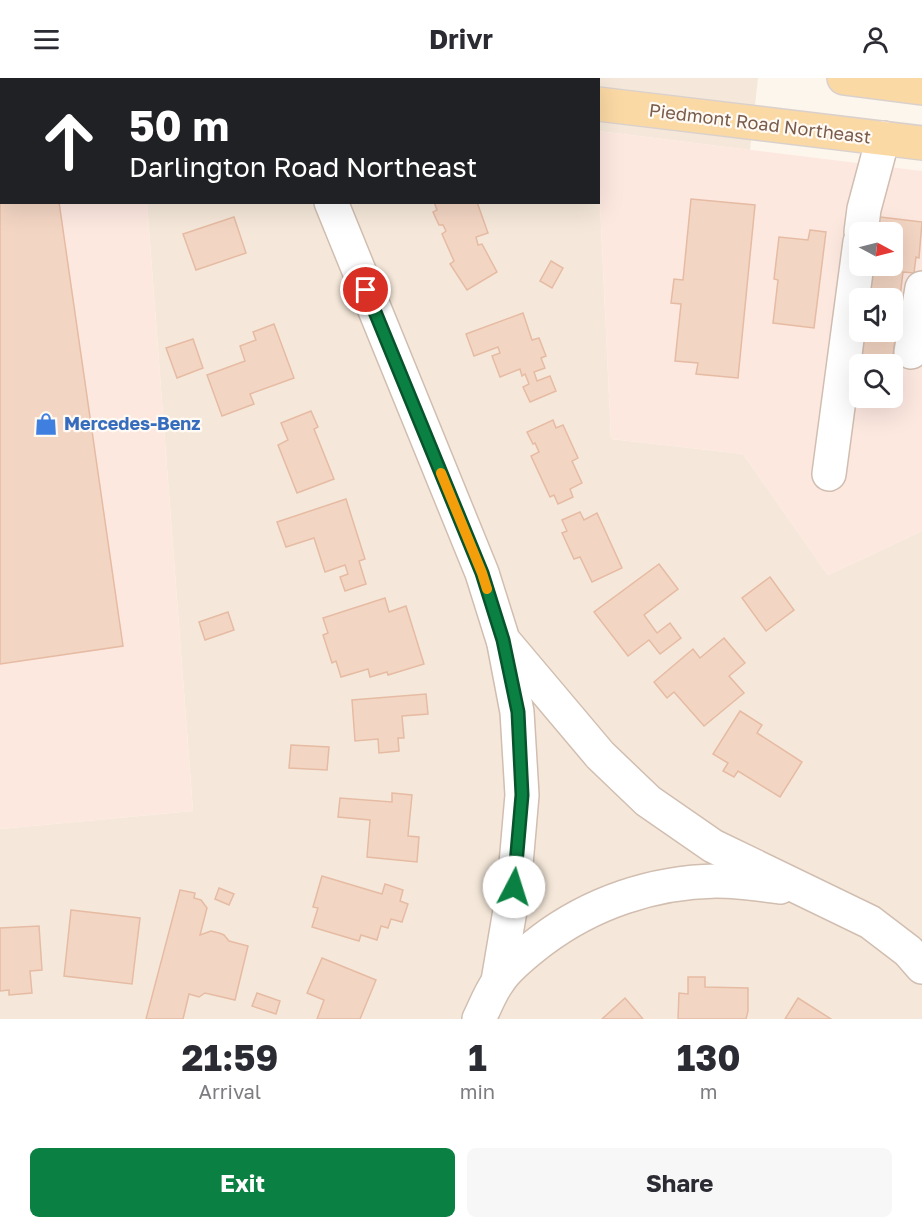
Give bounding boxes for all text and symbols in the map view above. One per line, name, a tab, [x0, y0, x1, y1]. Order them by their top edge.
icon: menu	[30, 23, 63, 56]
text: Drivr	[429, 23, 493, 55]
icon: person	[859, 23, 892, 56]
street label: Piedmont Road Northeast	[648, 98, 872, 148]
text: 50 m	[129, 100, 229, 150]
icon: ahead	[30, 102, 108, 180]
text: Darlington Road Northeast	[129, 151, 477, 183]
north arrow	[849, 222, 903, 276]
map controls	[849, 222, 903, 408]
pin	[340, 264, 391, 315]
icon: arrive	[349, 273, 382, 306]
button: sound	[849, 288, 903, 342]
button: search	[849, 354, 903, 408]
shop icon: Mercedes-Benz	[33, 411, 59, 437]
place label: Mercedes-Benz	[64, 412, 200, 434]
position arrow	[482, 855, 546, 919]
text: 21:59	[181, 1036, 278, 1079]
text: 1	[468, 1036, 487, 1079]
text: 130	[677, 1036, 741, 1079]
text: Arrival	[199, 1079, 261, 1103]
text: min	[460, 1079, 495, 1103]
text: m	[700, 1079, 717, 1103]
button: Exit	[30, 1148, 455, 1217]
button: Share	[467, 1148, 892, 1217]

